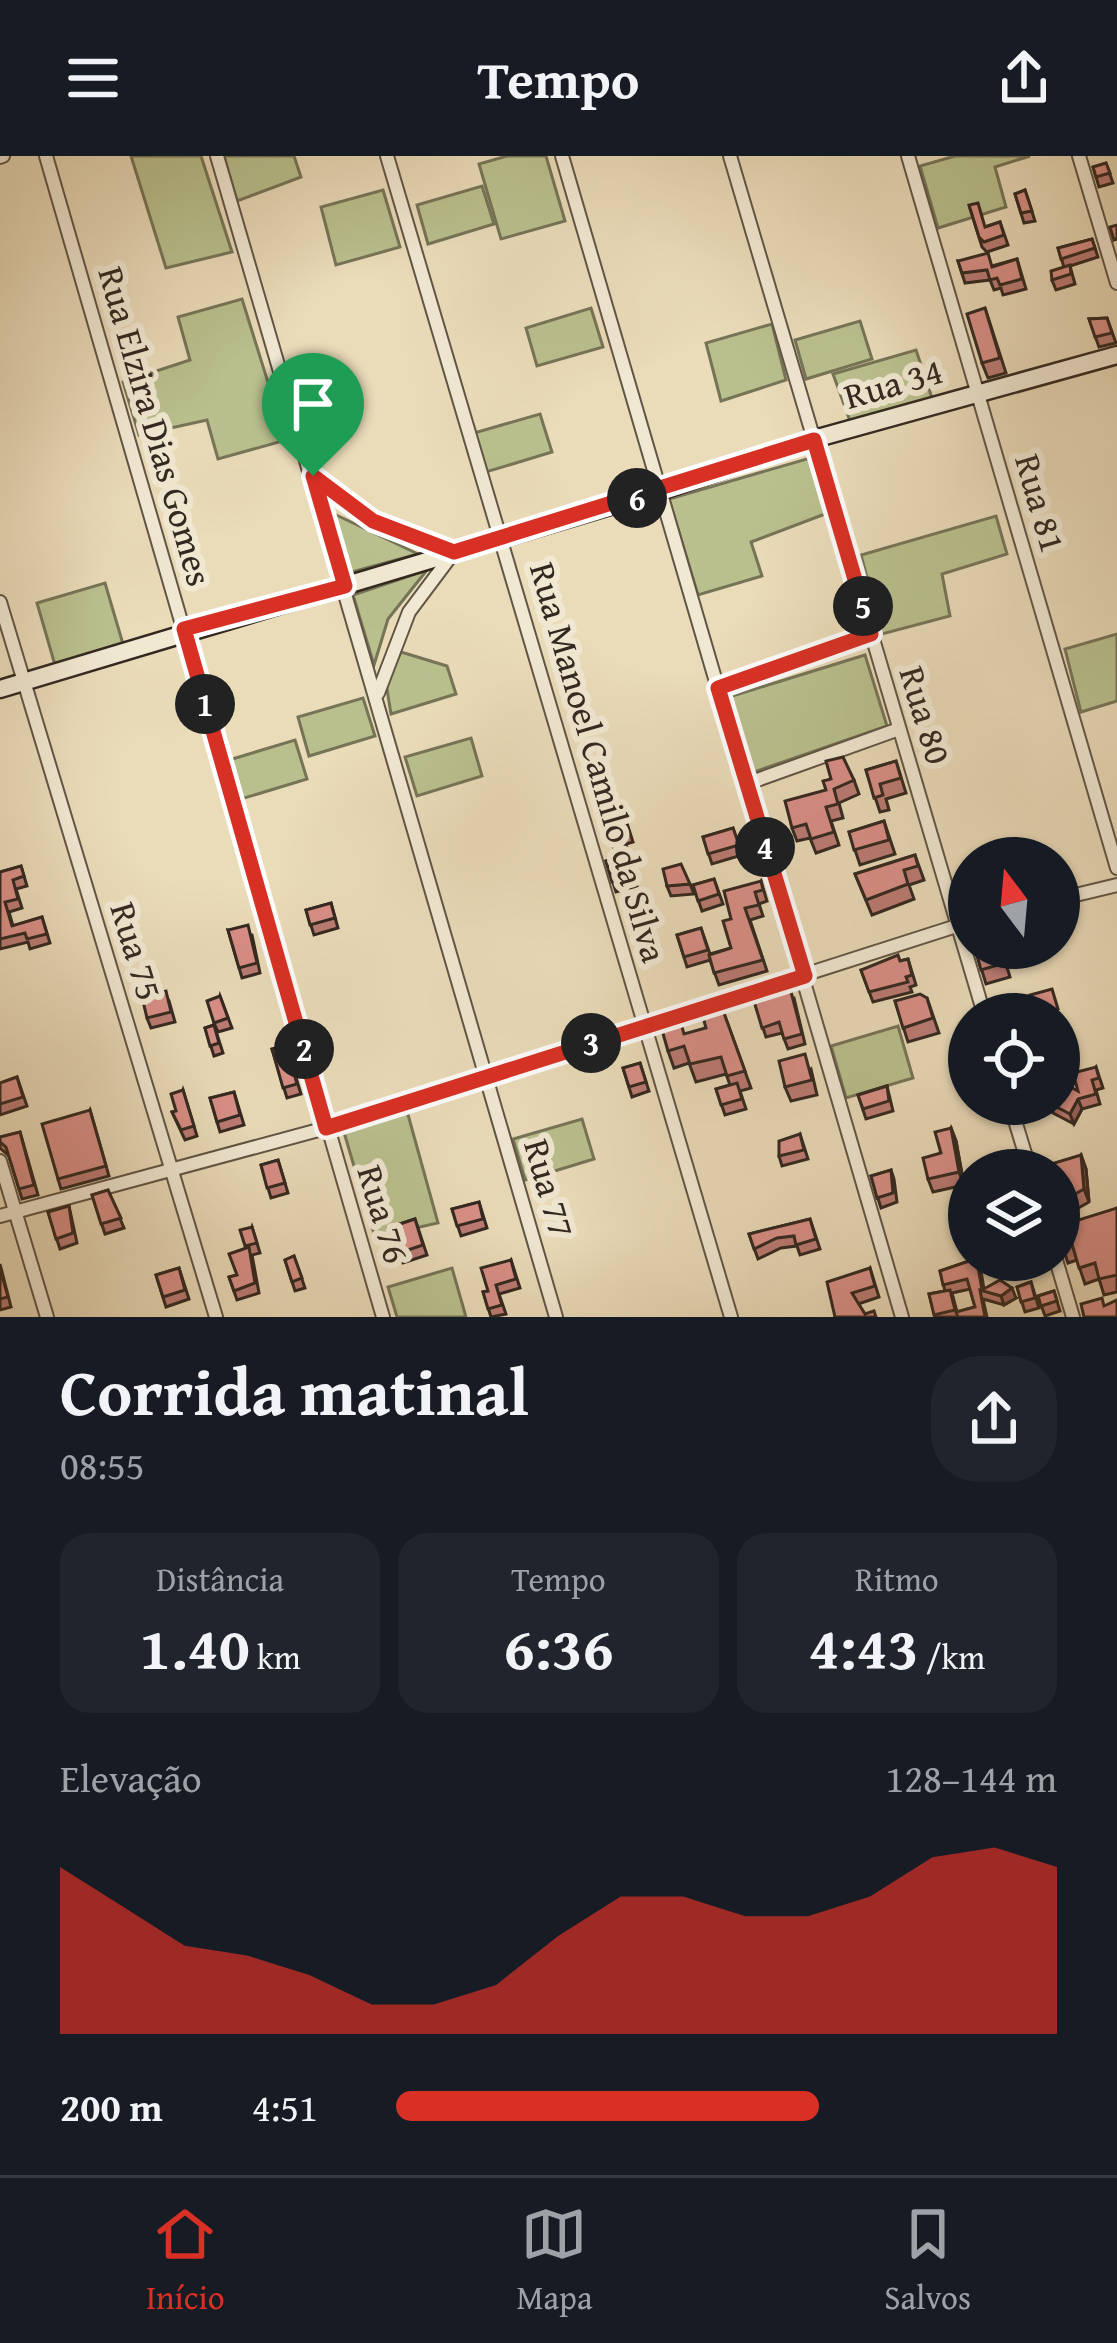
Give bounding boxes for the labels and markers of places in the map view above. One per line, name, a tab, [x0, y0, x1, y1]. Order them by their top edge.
pin	[262, 353, 364, 476]
pin: 6	[607, 468, 667, 528]
pin: 5	[833, 576, 893, 636]
pin: 1	[175, 674, 235, 734]
pin: 4	[735, 817, 795, 877]
pin: 3	[561, 1013, 621, 1073]
pin: 2	[274, 1019, 334, 1079]

